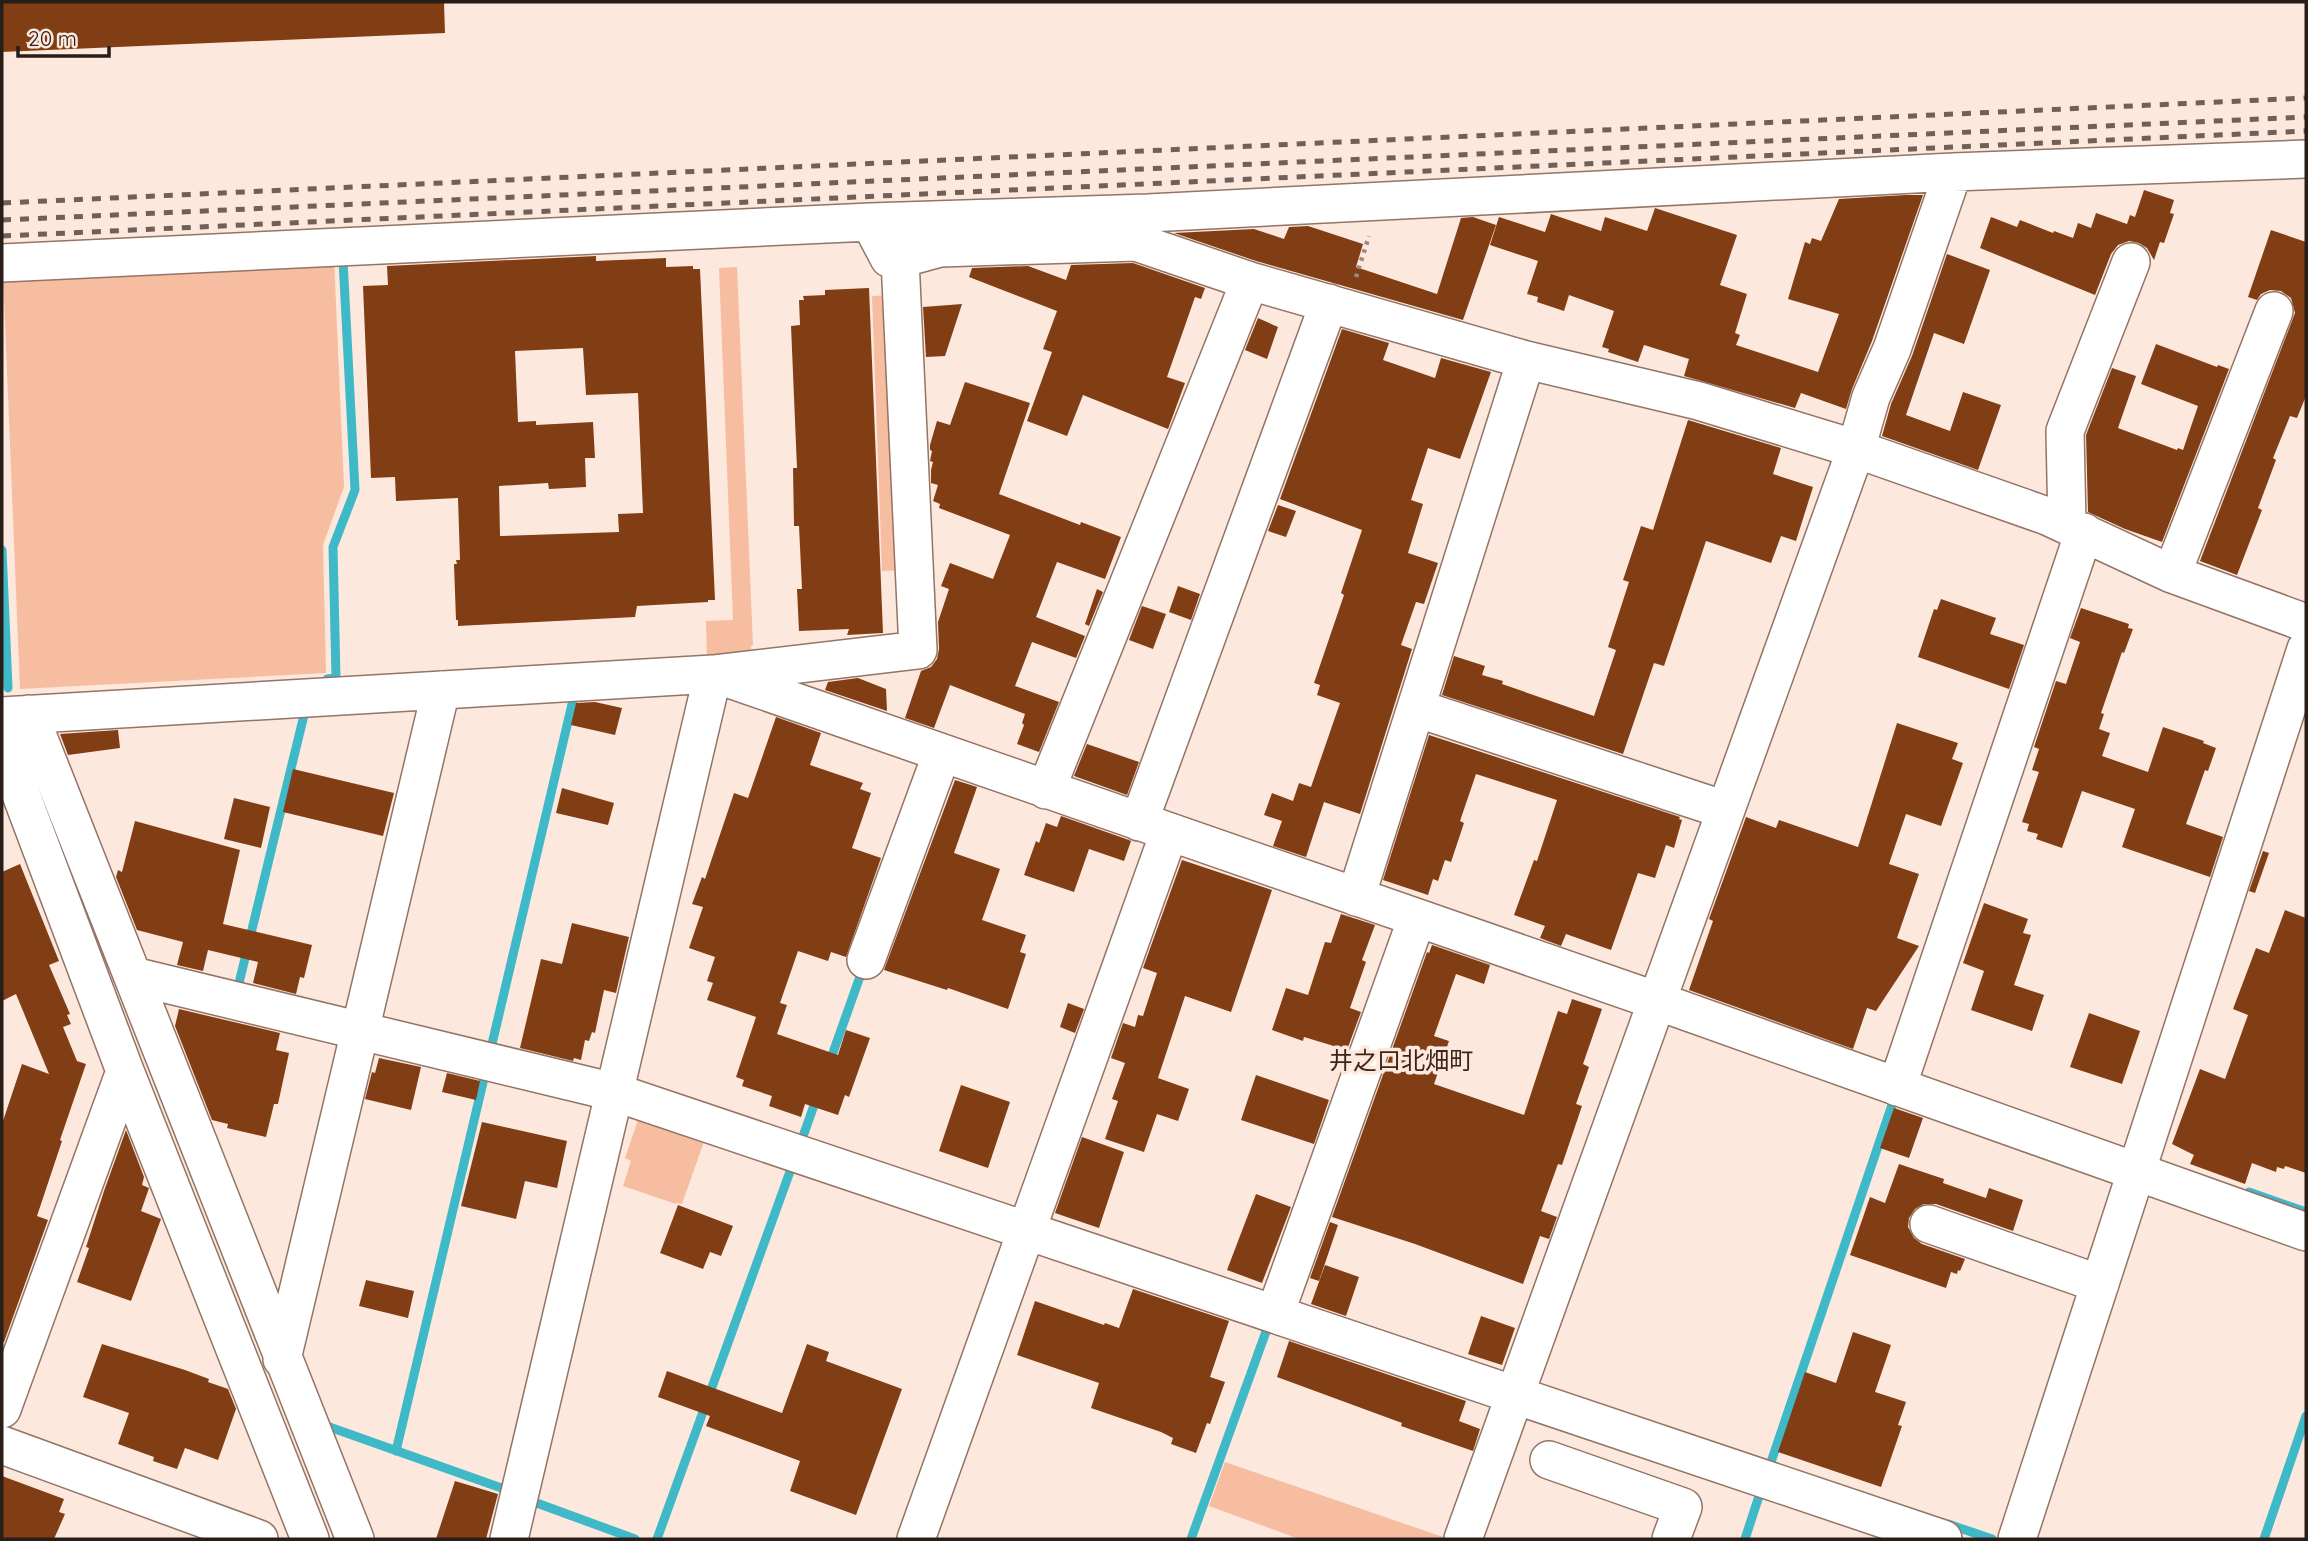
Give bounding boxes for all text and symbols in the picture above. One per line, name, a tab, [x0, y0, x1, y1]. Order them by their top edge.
scale bar	[18, 14, 108, 58]
text: 20 m	[28, 25, 77, 51]
district label: 井之口北畑町	[1329, 1045, 1473, 1075]

